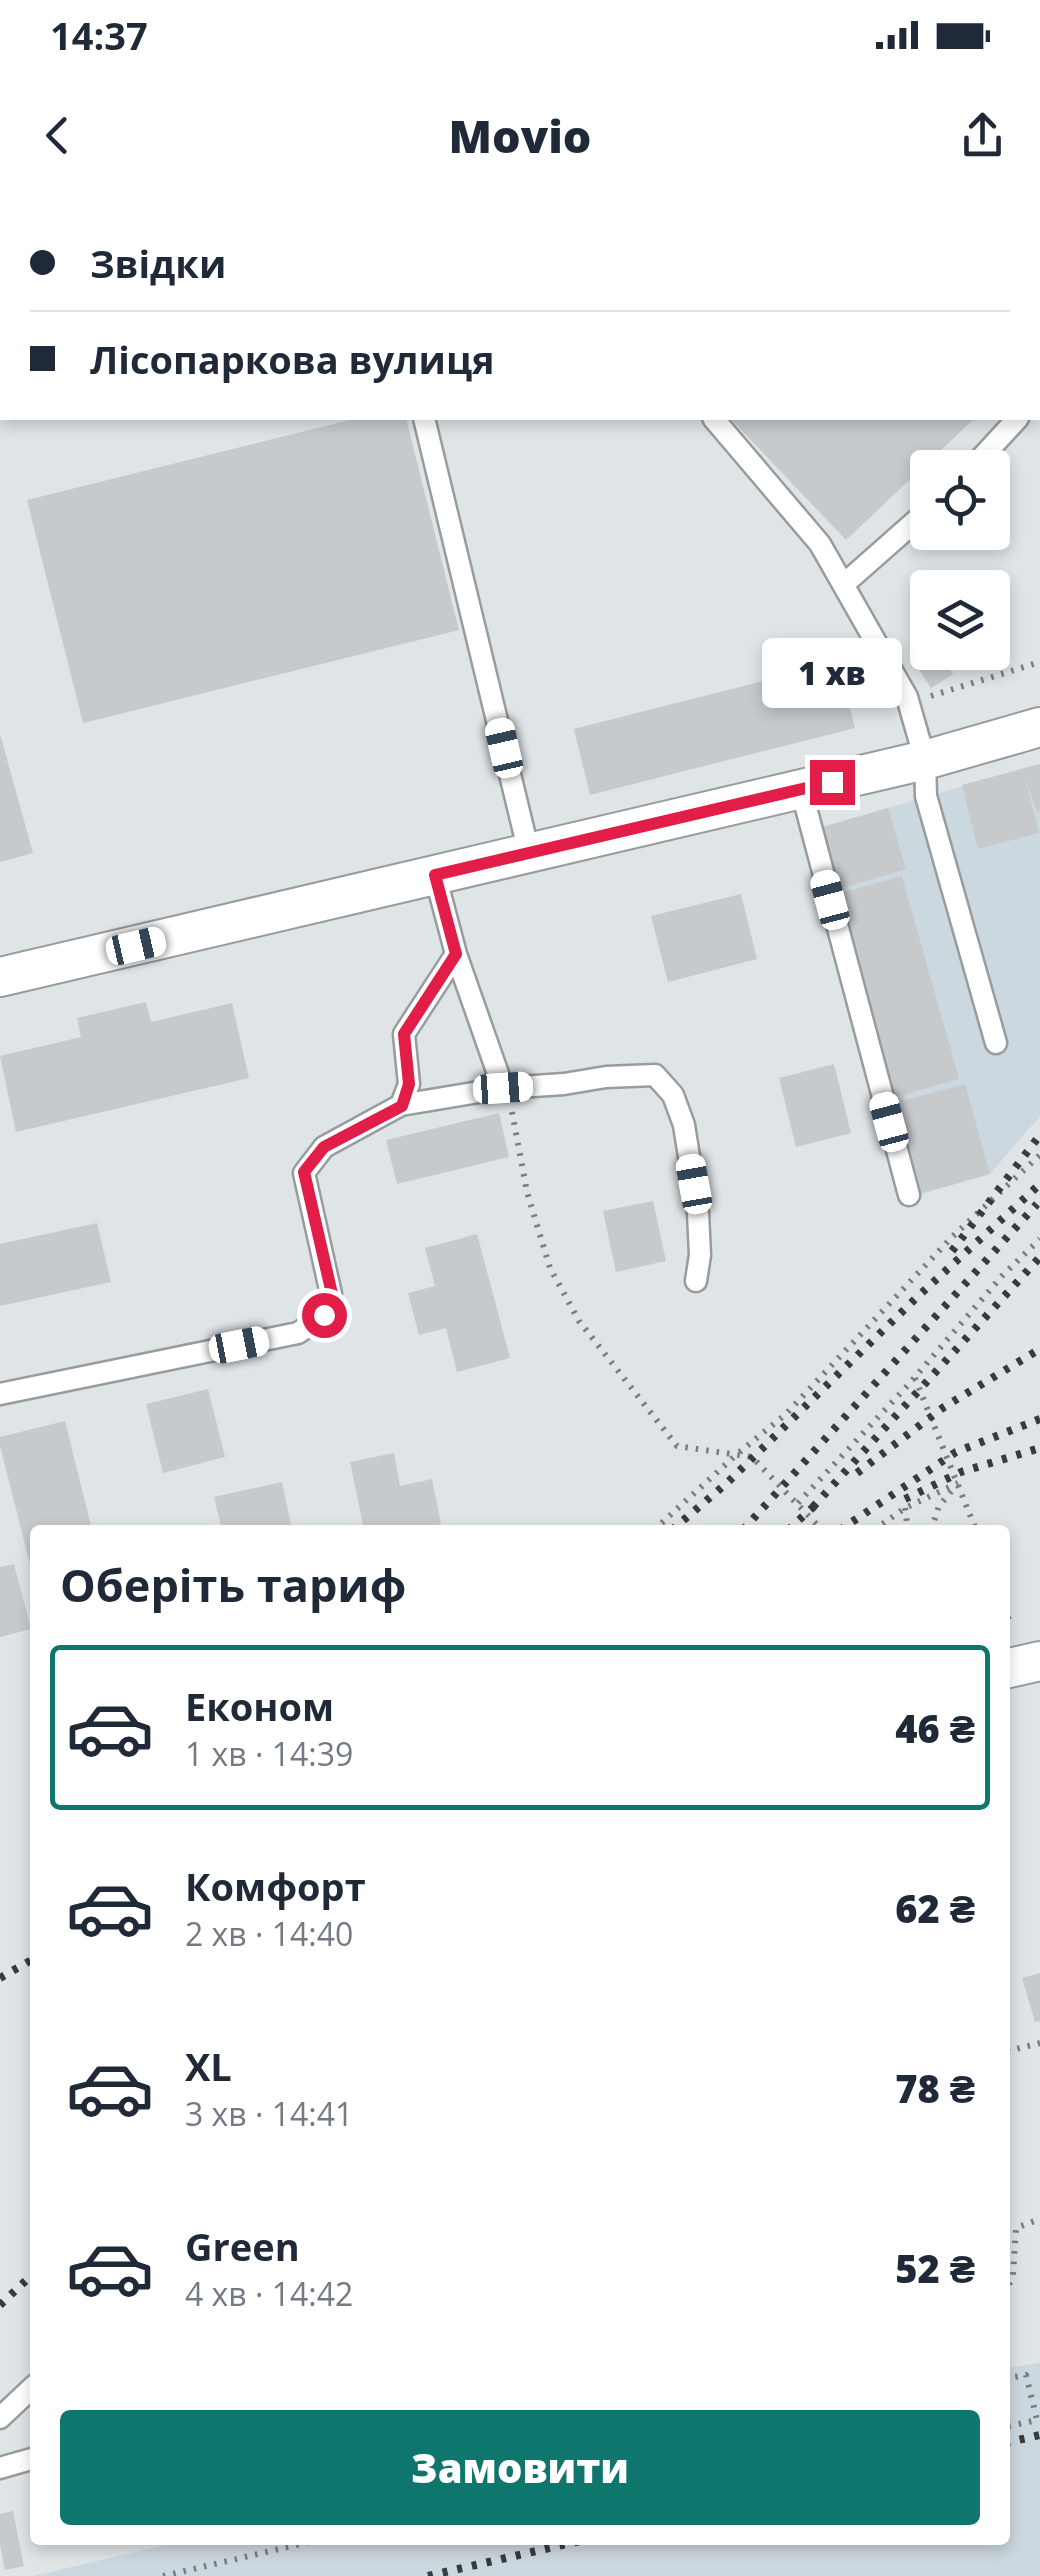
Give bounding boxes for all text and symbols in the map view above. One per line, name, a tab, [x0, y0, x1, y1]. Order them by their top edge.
text: 14:37	[50, 9, 148, 61]
text: Movio	[449, 105, 591, 166]
icon: back	[30, 108, 85, 163]
icon: share	[955, 108, 1010, 163]
text: Звідки	[90, 237, 226, 289]
text: Лісопаркова вулиця	[90, 333, 495, 385]
map controls	[910, 450, 1010, 670]
button: locate	[910, 450, 1010, 550]
button: layers	[910, 570, 1010, 670]
callout: 1 хв	[762, 637, 902, 707]
text: 1 хв	[798, 651, 866, 694]
car	[483, 715, 525, 781]
route end	[810, 760, 855, 805]
car	[808, 867, 852, 933]
car	[103, 925, 169, 967]
car	[472, 1071, 534, 1105]
car	[867, 1089, 911, 1155]
car	[674, 1152, 714, 1216]
route start	[302, 1293, 347, 1338]
car	[207, 1325, 271, 1365]
text: Оберіть тариф	[60, 1554, 406, 1615]
text: Економ	[185, 1680, 334, 1732]
icon: car	[65, 1683, 155, 1773]
text: 46 ₴	[895, 1702, 975, 1754]
text: 1 хв · 14:39	[185, 1732, 353, 1775]
text: Комфорт	[185, 1860, 366, 1912]
icon: car	[65, 1863, 155, 1953]
text: 62 ₴	[895, 1882, 975, 1934]
text: 2 хв · 14:40	[185, 1912, 353, 1955]
text: XL	[185, 2040, 232, 2092]
icon: car	[65, 2043, 155, 2133]
text: 78 ₴	[895, 2062, 975, 2114]
text: 3 хв · 14:41	[185, 2092, 353, 2135]
text: Green	[185, 2220, 300, 2272]
icon: car	[65, 2223, 155, 2313]
text: 52 ₴	[895, 2242, 975, 2294]
text: 4 хв · 14:42	[185, 2272, 353, 2315]
button: Замовити	[60, 2410, 980, 2525]

